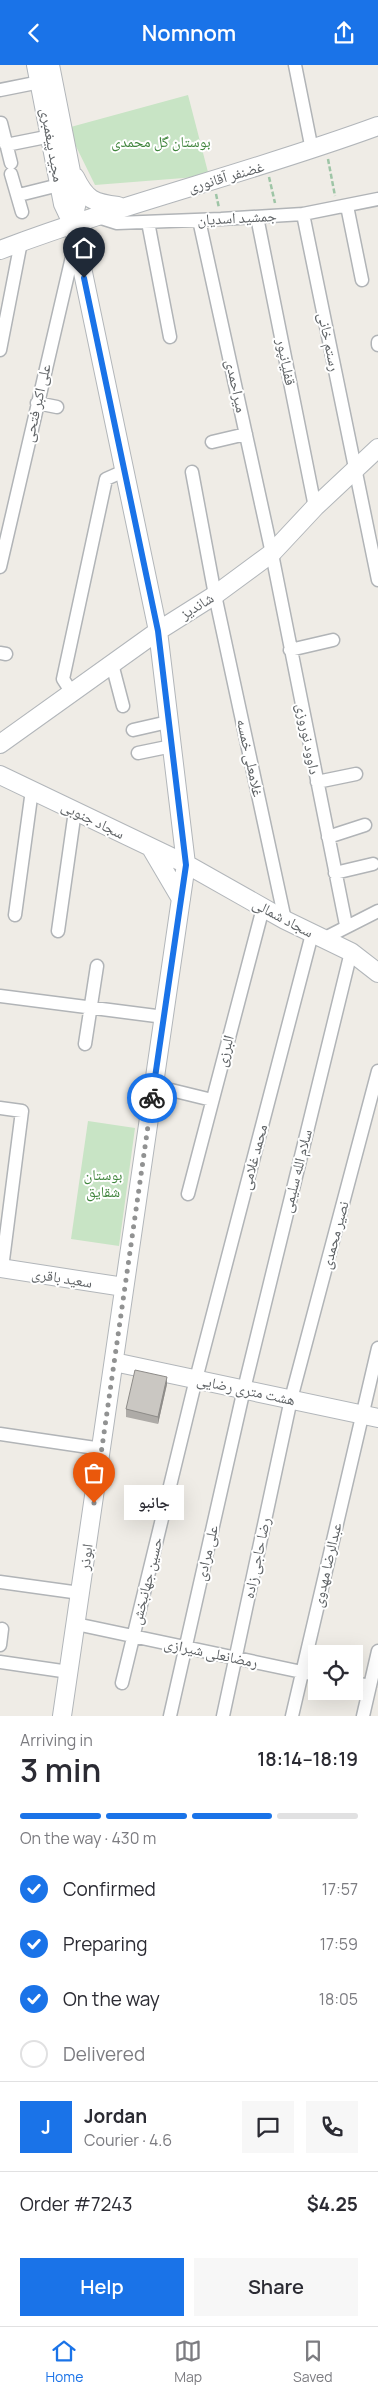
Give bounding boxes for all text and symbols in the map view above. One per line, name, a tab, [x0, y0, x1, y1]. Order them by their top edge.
text: Nomnom	[142, 18, 236, 48]
icon: back	[20, 19, 48, 47]
icon: share	[330, 19, 358, 47]
street label: مجید پیغمبری	[36, 106, 69, 184]
park label: بوستان گل محمدی	[111, 131, 211, 152]
street label: غضنفر آقانوری	[185, 156, 267, 197]
street label: جمشید اسدیان	[197, 205, 278, 230]
pin	[63, 227, 105, 278]
icon: home	[70, 234, 98, 262]
street label: رستم خانی	[313, 310, 346, 374]
street label: قفلیانپور	[271, 336, 301, 387]
street label: میراحمدی	[221, 357, 252, 415]
street label: علی اکبر فتحی	[17, 361, 56, 444]
street label: شاندیز	[175, 587, 218, 625]
street label: داوود نوروزی	[291, 702, 326, 776]
street label: غلامعلی خمسه	[232, 717, 269, 799]
street label: سجاد جنوبی	[58, 795, 129, 844]
street label: سجاد شمالی	[249, 893, 318, 942]
street label: البرزی	[210, 1033, 239, 1069]
courier	[127, 1073, 177, 1123]
icon: bike	[138, 1084, 166, 1112]
street label: محمد غلامی	[235, 1122, 272, 1192]
street label: سلام الله سلیمی	[276, 1127, 317, 1215]
park label: بوستان شقایق	[83, 1164, 123, 1202]
street label: نصیر محمدی	[315, 1199, 354, 1271]
street label: سعید باقری	[30, 1262, 94, 1293]
street label: هشت متری رضایی	[195, 1369, 297, 1410]
pin	[73, 1452, 115, 1503]
icon: bag	[80, 1459, 108, 1487]
callout: جانبو	[124, 1485, 184, 1521]
text: جانبو	[138, 1491, 170, 1513]
street label: رضا حاجی زاده	[238, 1515, 275, 1600]
street label: عبدالرضا مهدوی	[307, 1520, 347, 1609]
street label: علی مرادی	[190, 1523, 223, 1583]
street label: حسین جهانبخش	[126, 1534, 168, 1627]
street label: ابوذر	[73, 1542, 98, 1573]
street label: رمضانعلی شیرازی	[162, 1632, 260, 1673]
map controls	[308, 1645, 363, 1700]
button: locate	[308, 1645, 363, 1700]
text: Arriving in	[20, 1729, 93, 1751]
text: 18:14–18:19	[257, 1746, 358, 1772]
text: 3 min	[20, 1748, 101, 1792]
text: On the way · 430 m	[20, 1827, 156, 1849]
icon: check	[20, 1875, 48, 1903]
text: Confirmed	[63, 1876, 156, 1902]
text: 17:57	[322, 1878, 358, 1900]
icon: check	[20, 1930, 48, 1958]
text: Preparing	[63, 1931, 148, 1957]
text: 17:59	[320, 1933, 358, 1955]
icon: check	[20, 1985, 48, 2013]
text: On the way	[63, 1986, 160, 2012]
text: 18:05	[319, 1988, 358, 2010]
text: Delivered	[63, 2041, 145, 2067]
button: chat	[242, 2101, 294, 2153]
button: phone	[306, 2101, 358, 2153]
text: Jordan	[84, 2103, 147, 2129]
text: J	[41, 2114, 51, 2140]
text: Courier · 4.6	[84, 2129, 172, 2151]
text: Order #7243	[20, 2191, 133, 2217]
text: $4.25	[307, 2191, 358, 2217]
button: Help	[20, 2258, 184, 2316]
button: Share	[194, 2258, 358, 2316]
tab: Home	[45, 2337, 83, 2386]
tab: Map	[174, 2337, 202, 2386]
tab: Saved	[293, 2337, 333, 2386]

